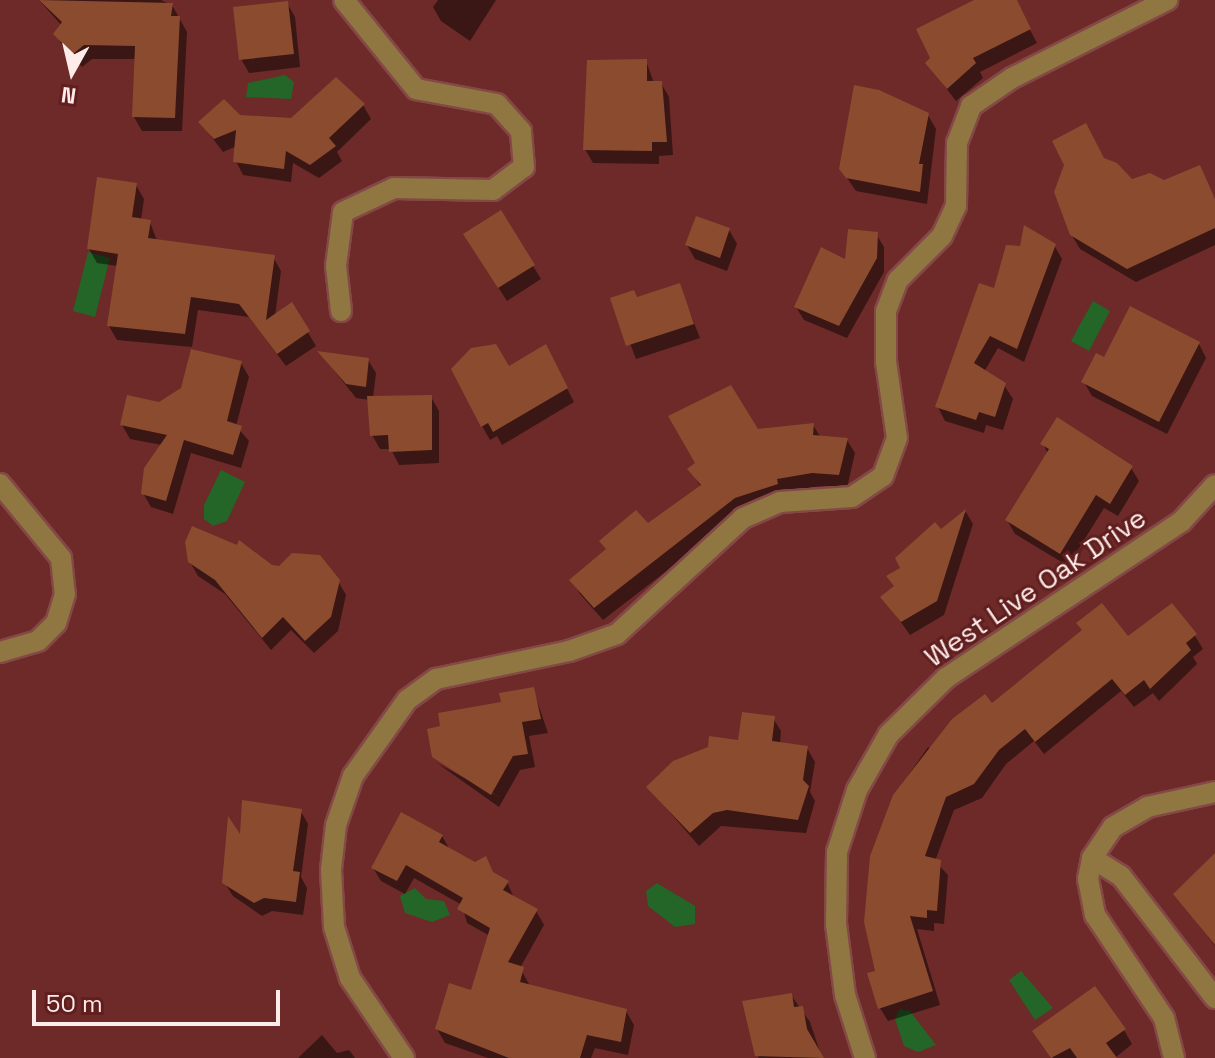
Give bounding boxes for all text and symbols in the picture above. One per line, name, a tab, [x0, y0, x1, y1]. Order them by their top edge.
north arrow	[32, 32, 112, 112]
text: N	[59, 81, 78, 111]
street label: West Live Oak Drive	[918, 500, 1152, 674]
scale bar	[36, 974, 284, 1024]
text: 50 m	[46, 988, 103, 1019]

